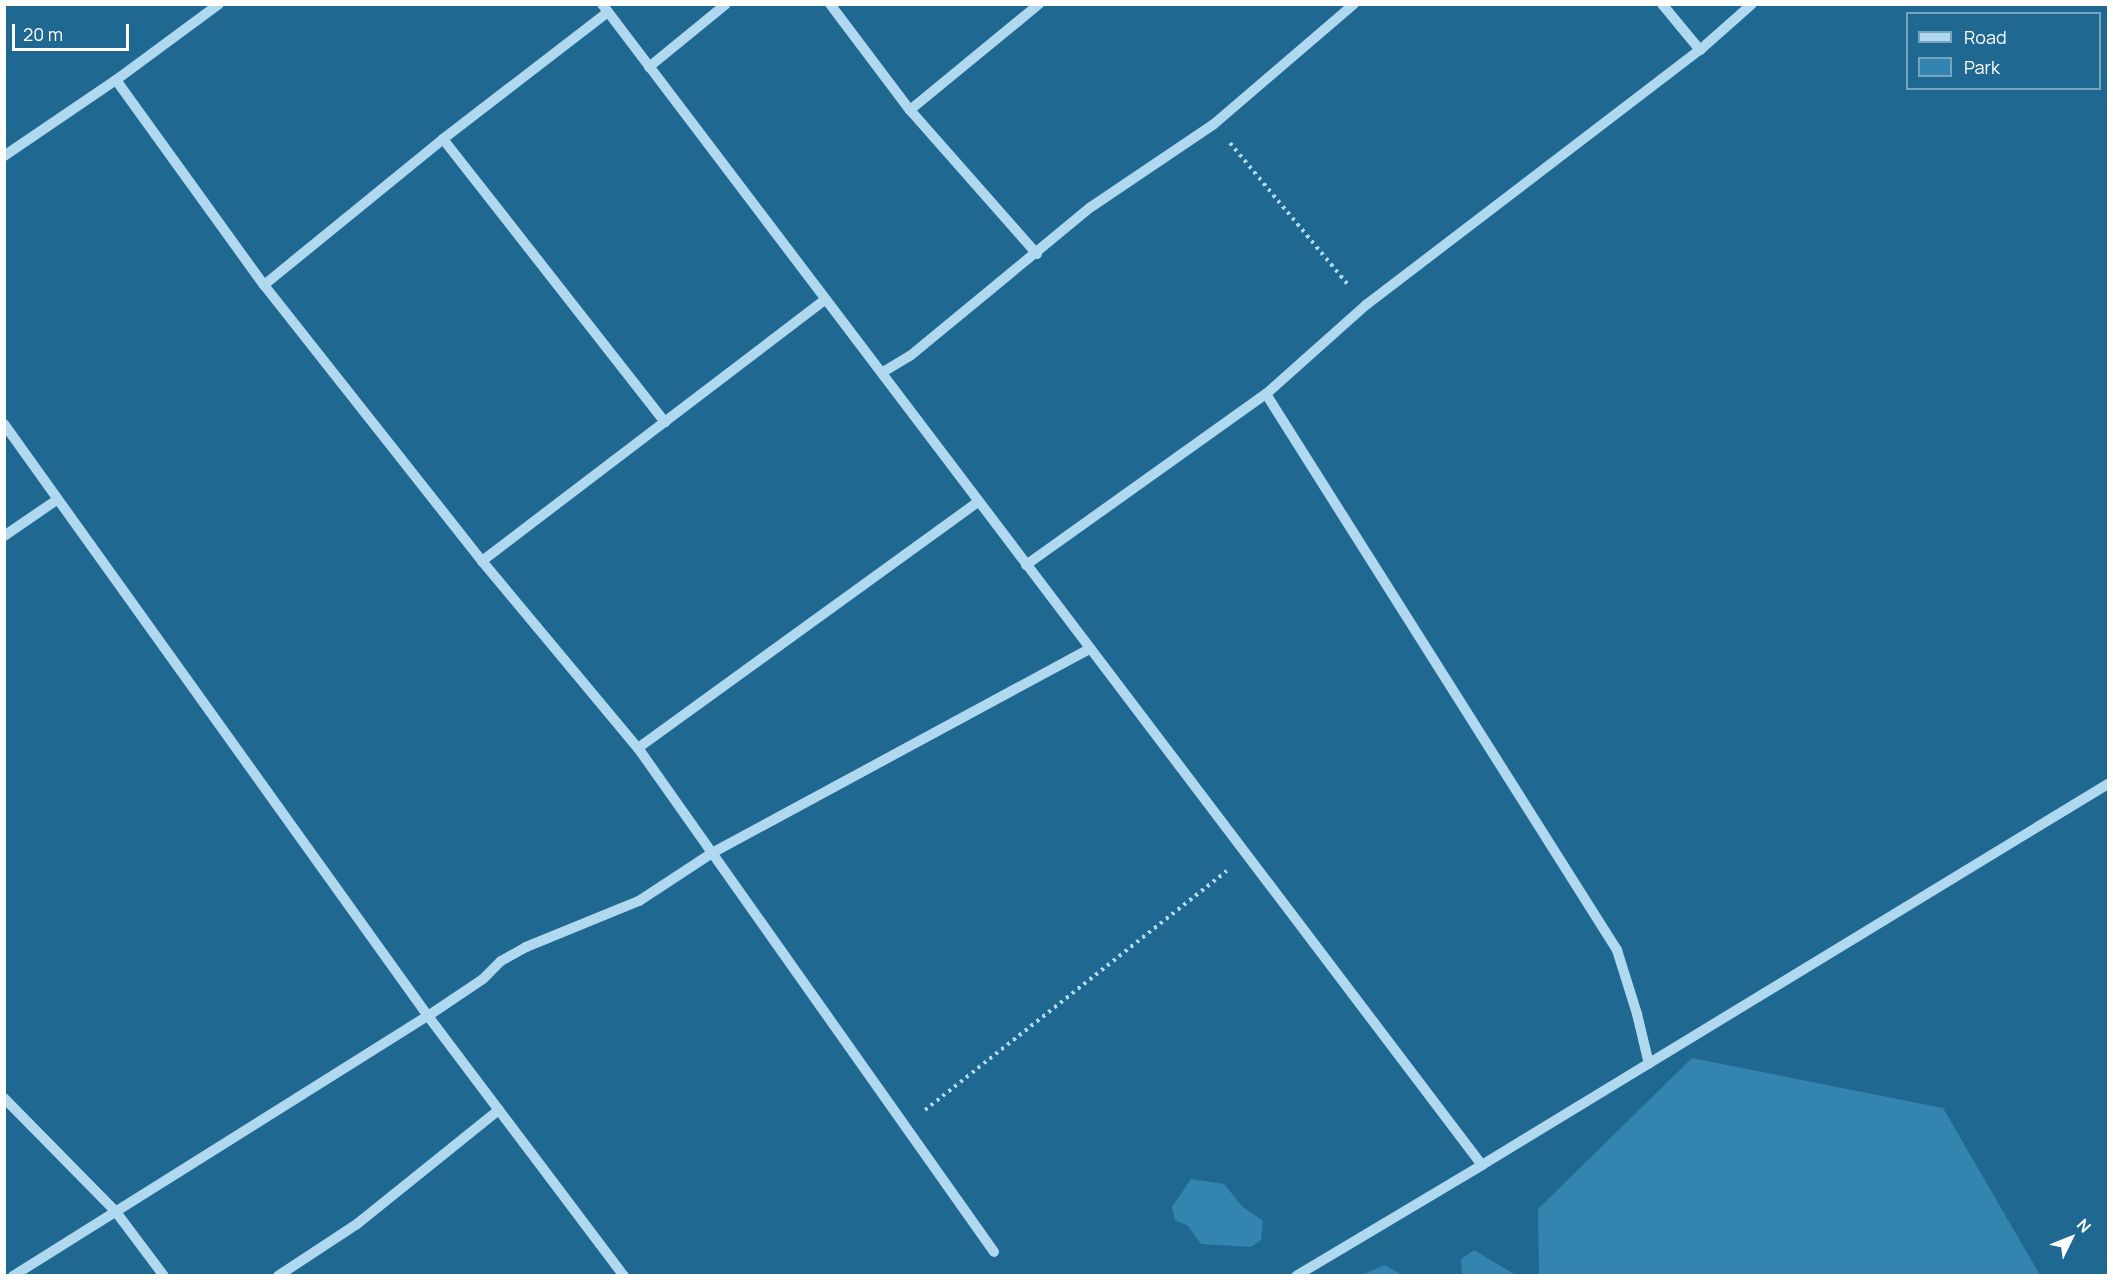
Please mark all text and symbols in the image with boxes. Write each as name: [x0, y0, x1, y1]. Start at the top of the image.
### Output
scale bar: [15, 12, 132, 50]
legend: [1906, 12, 2101, 90]
text: 20 m: [23, 22, 63, 46]
text: Road: [1964, 25, 2007, 49]
text: Park: [1964, 55, 2000, 79]
north arrow: [2041, 1208, 2101, 1268]
text: N: [2072, 1214, 2096, 1237]

